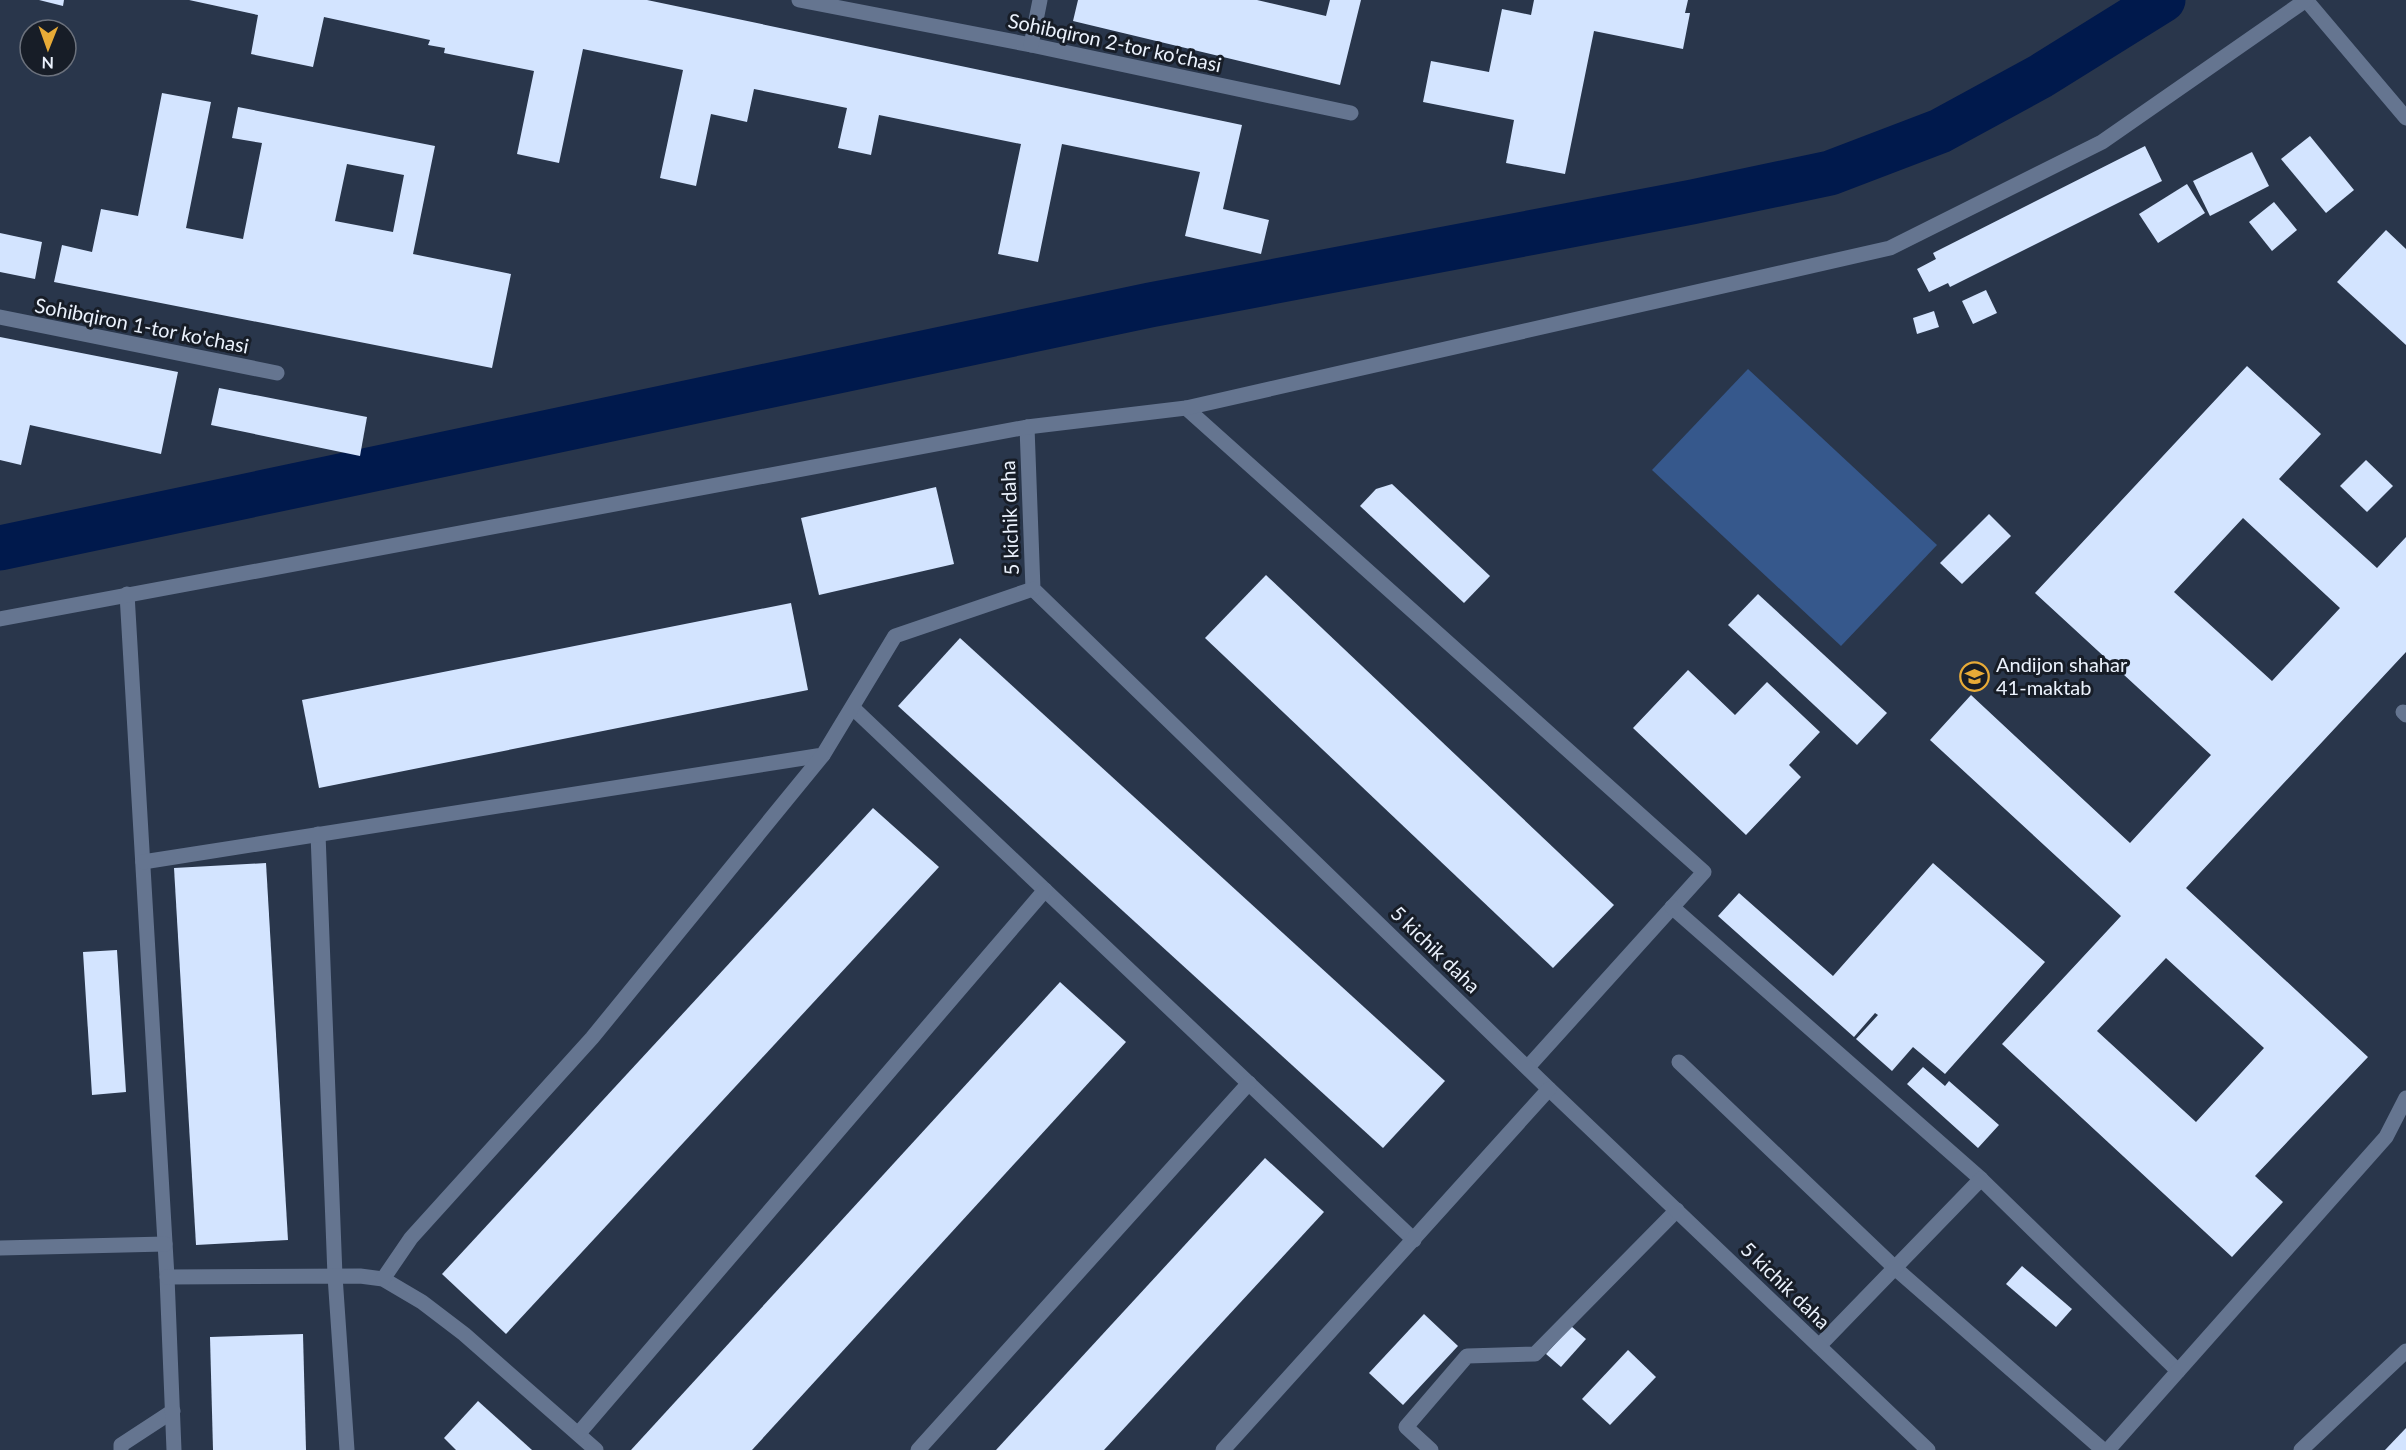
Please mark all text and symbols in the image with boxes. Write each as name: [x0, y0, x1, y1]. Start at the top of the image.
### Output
street label: Sohibqiron 2-tor ko'chasi: [1006, 8, 1224, 76]
north arrow: [18, 18, 78, 78]
text: N: [41, 54, 54, 73]
street label: Sohibqiron 1-tor ko'chasi: [33, 292, 251, 358]
street label: 5 kichik daha: [995, 460, 1023, 576]
place label: Andijon shahar 41-maktab: [1996, 652, 2128, 699]
school or university icon: Andijon shahar 41-maktab: [1959, 660, 1991, 692]
street label: 5 kichik daha: [1386, 901, 1486, 997]
street label: 5 kichik daha: [1736, 1237, 1836, 1333]

